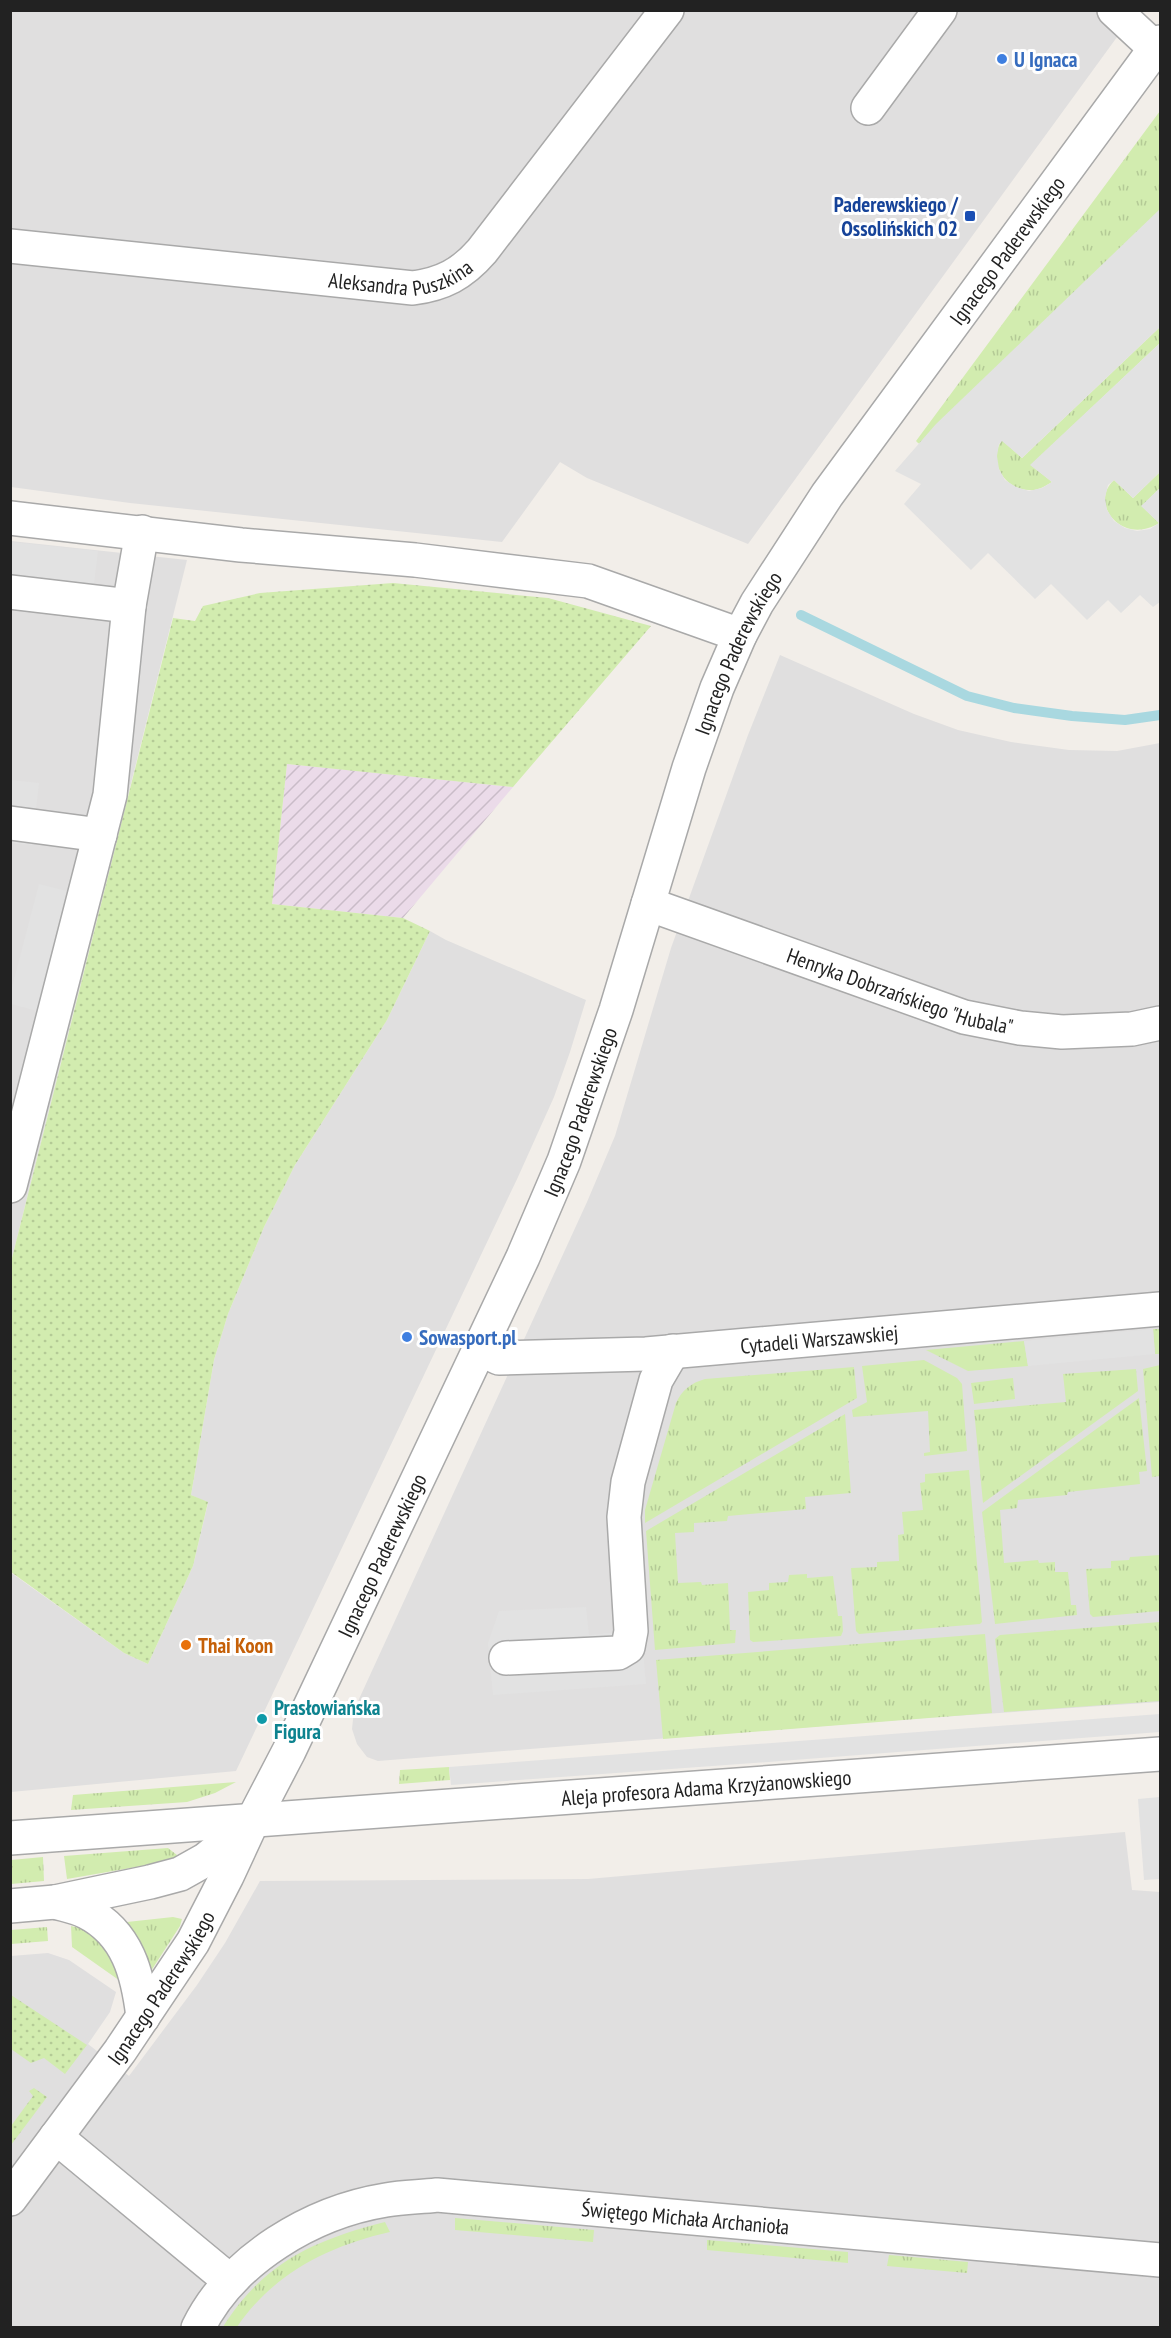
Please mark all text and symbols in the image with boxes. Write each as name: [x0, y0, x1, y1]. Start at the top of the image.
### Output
place label: U Ignaca: [1014, 46, 1078, 73]
marker: U Ignaca: [995, 52, 1009, 66]
street label: Ignacego Paderewskiego: [943, 171, 1070, 330]
place label: Paderewskiego / Ossolińskich 02: [834, 191, 959, 242]
marker: Paderewskiego / Ossolińskich 02: [963, 209, 977, 223]
street label: Aleksandra Puszkina: [327, 253, 478, 301]
street label: Ignacego Paderewskiego: [688, 566, 788, 738]
street label: Henryka Dobrzańskiego "Hubala": [783, 941, 1016, 1040]
street label: Ignacego Paderewskiego: [537, 1024, 623, 1201]
street label: Cytadeli Warszawskiej: [739, 1318, 899, 1359]
place label: Sowasport.pl: [419, 1324, 517, 1351]
marker: Sowasport.pl: [400, 1330, 414, 1344]
street label: Ignacego Paderewskiego: [331, 1469, 432, 1642]
place label: Thai Koon: [198, 1632, 273, 1659]
marker: Thai Koon: [179, 1638, 193, 1652]
place label: Prasłowiańska Figura: [274, 1694, 381, 1745]
marker: Prasłowiańska Figura: [255, 1712, 269, 1726]
street label: Aleja profesora Adama Krzyżanowskiego: [560, 1763, 852, 1811]
street label: Ignacego Paderewskiego: [101, 1906, 220, 2070]
street label: Świętego Michała Archanioła: [580, 2195, 790, 2240]

